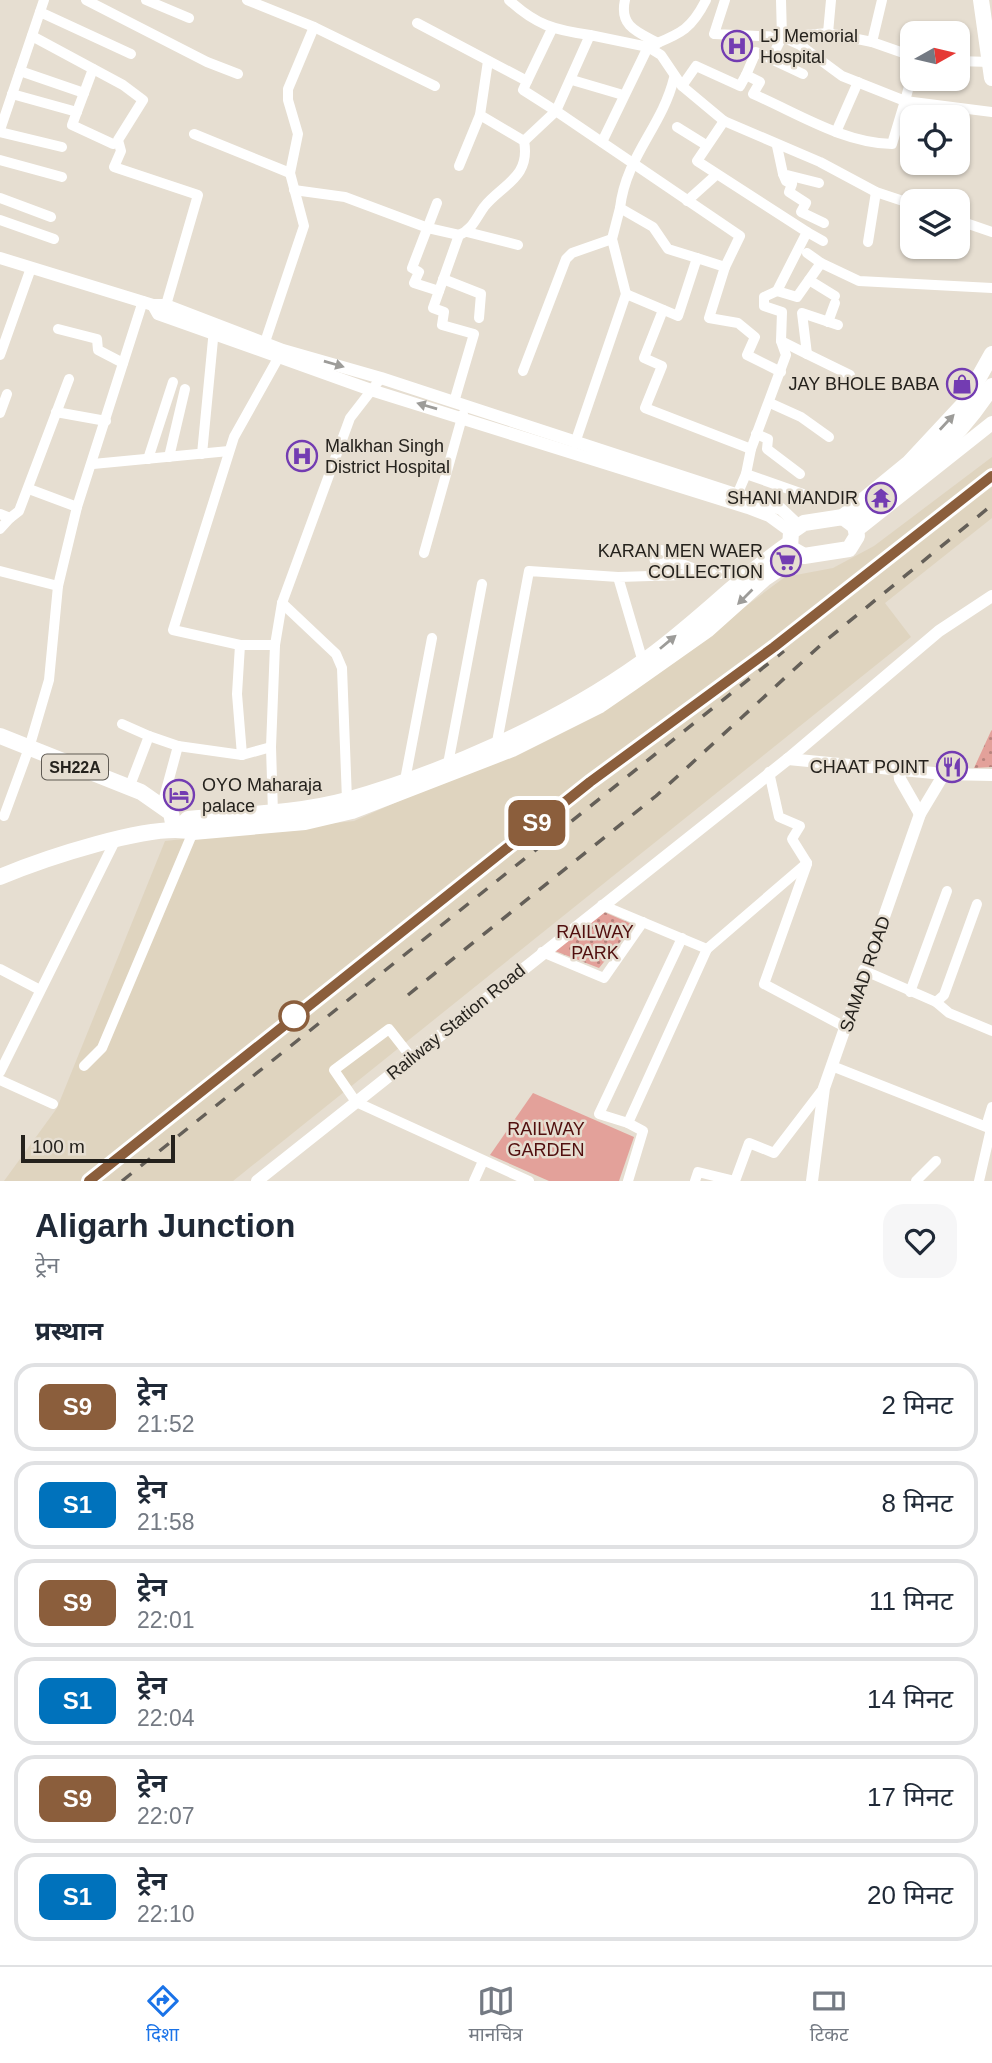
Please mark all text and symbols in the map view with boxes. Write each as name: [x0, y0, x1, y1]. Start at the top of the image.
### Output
north arrow: [900, 21, 970, 91]
map controls: [900, 21, 970, 259]
place label: LJ Memorial Hospital: [760, 26, 858, 67]
hospital icon: LJ Memorial Hospital: [720, 29, 754, 63]
button: locate: [900, 105, 970, 175]
button: layers: [900, 189, 970, 259]
one-way arrow: [324, 360, 345, 370]
shop icon: JAY BHOLE BABA: [945, 367, 979, 401]
place label: JAY BHOLE BABA: [789, 374, 939, 394]
one-way arrow: [416, 400, 437, 410]
one-way arrow: [939, 414, 955, 431]
place label: Malkhan Singh District Hospital: [325, 436, 450, 477]
hospital icon: Malkhan Singh District Hospital: [285, 439, 319, 473]
temple icon: SHANI MANDIR: [864, 481, 898, 515]
place label: SHANI MANDIR: [727, 488, 858, 508]
place label: KARAN MEN WAER COLLECTION: [598, 541, 763, 582]
supermarket icon: KARAN MEN WAER COLLECTION: [769, 544, 803, 578]
one-way arrow: [737, 588, 754, 605]
one-way arrow: [658, 634, 676, 649]
restaurant icon: CHAAT POINT: [935, 750, 969, 784]
road number: SH22A: [42, 754, 108, 780]
place label: CHAAT POINT: [810, 757, 929, 777]
place label: OYO Maharaja palace: [202, 775, 323, 816]
hotel icon: OYO Maharaja palace: [162, 778, 196, 812]
line badge: S9: [505, 800, 568, 846]
text: S9: [522, 809, 552, 836]
street label: SAMAD ROAD: [836, 914, 894, 1034]
park label: RAILWAY PARK: [556, 922, 634, 963]
street label: Railway Station Road: [383, 960, 529, 1084]
unlabelled marker: [279, 1001, 309, 1031]
park label: RAILWAY GARDEN: [507, 1119, 585, 1160]
scale bar: [21, 1132, 175, 1164]
text: 100 m: [32, 1136, 85, 1157]
button: heart: [883, 1204, 957, 1278]
text: Aligarh Junction: [35, 1207, 295, 1244]
text: ट्रेन: [35, 1252, 59, 1278]
text: प्रस्थान: [35, 1316, 103, 1346]
text: ट्रेन: [137, 1376, 167, 1406]
text: 2 मिनट: [882, 1390, 953, 1420]
text: S9: [63, 1393, 92, 1420]
text: 21:52: [137, 1411, 195, 1437]
text: ट्रेन: [137, 1474, 167, 1504]
text: 8 मिनट: [882, 1488, 953, 1518]
text: S1: [63, 1491, 92, 1518]
text: 21:58: [137, 1509, 195, 1535]
text: ट्रेन: [137, 1572, 167, 1602]
text: 11 मिनट: [869, 1586, 953, 1616]
text: S9: [63, 1589, 92, 1616]
text: 22:01: [137, 1607, 195, 1633]
text: ट्रेन: [137, 1670, 167, 1700]
text: 14 मिनट: [867, 1684, 953, 1714]
text: S1: [63, 1687, 92, 1714]
text: 22:04: [137, 1705, 195, 1731]
text: ट्रेन: [137, 1768, 167, 1798]
text: 17 मिनट: [867, 1782, 953, 1812]
text: S9: [63, 1785, 92, 1812]
text: 22:07: [137, 1803, 195, 1829]
text: ट्रेन: [137, 1866, 167, 1896]
text: 20 मिनट: [867, 1880, 953, 1910]
text: S1: [63, 1883, 92, 1910]
text: 22:10: [137, 1901, 195, 1927]
tab: दिशा: [144, 1982, 182, 2049]
tab: मानचित्र: [469, 1982, 523, 2049]
tab: टिकट: [810, 1982, 848, 2049]

